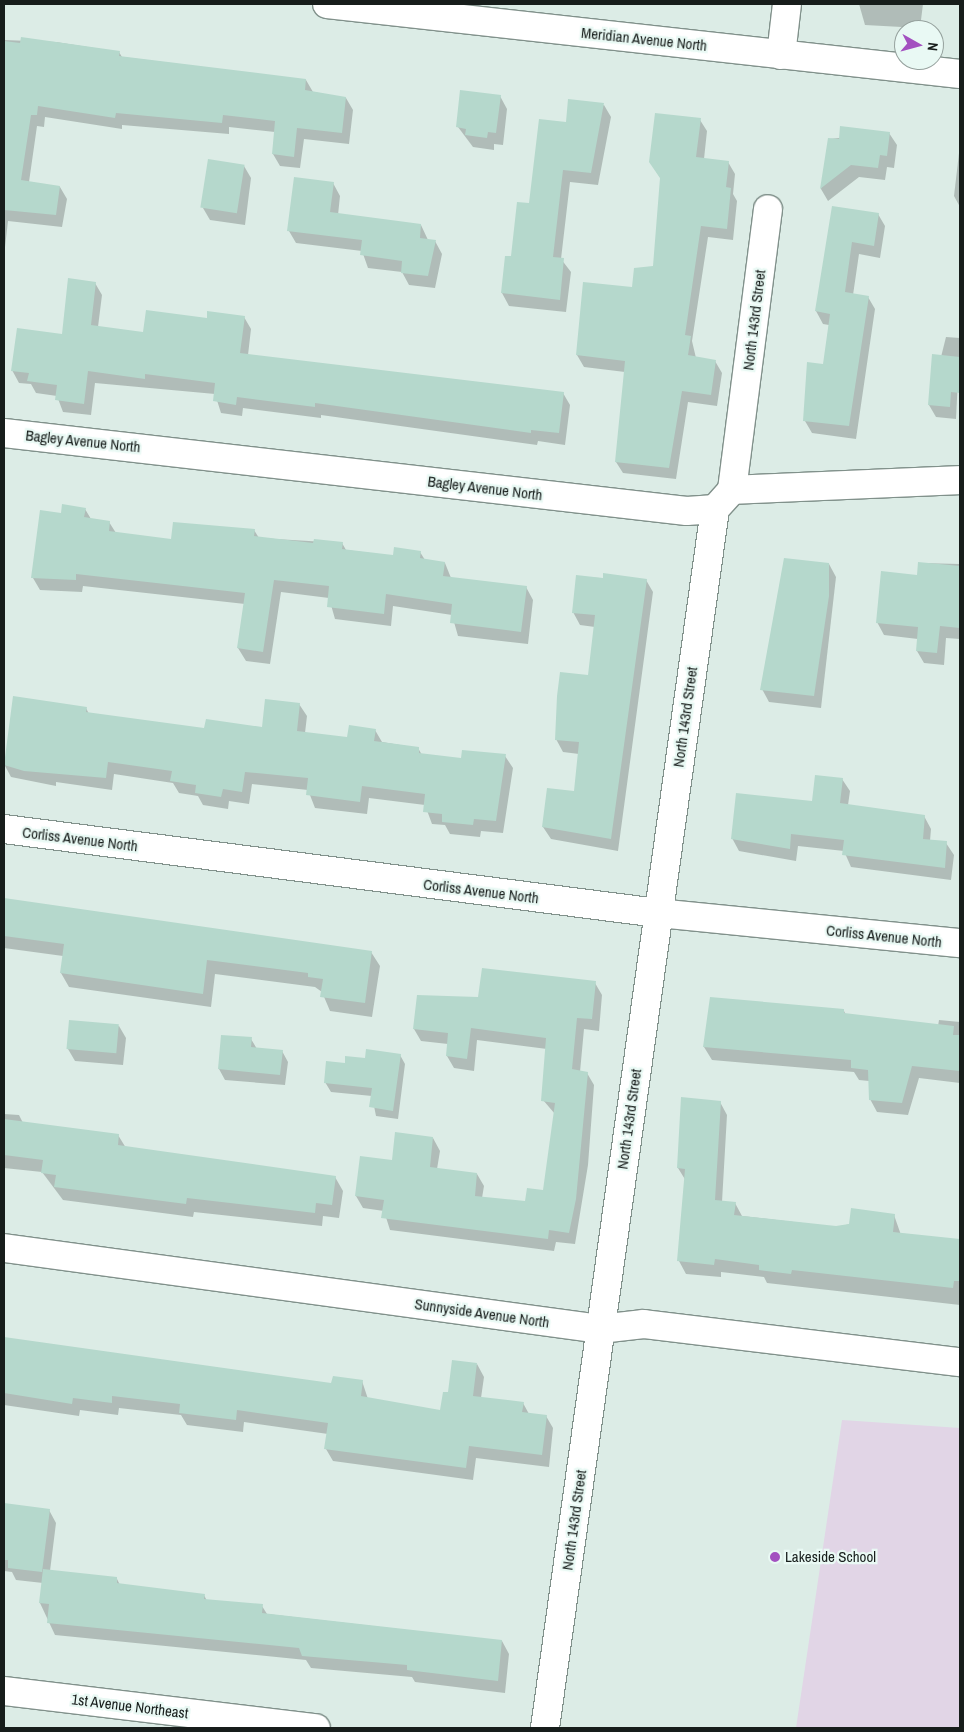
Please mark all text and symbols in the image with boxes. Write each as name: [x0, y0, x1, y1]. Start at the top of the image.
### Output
north arrow: [894, 20, 944, 70]
street label: Meridian Avenue North: [580, 23, 708, 55]
text: N: [923, 41, 942, 52]
street label: North 143rd Street: [739, 269, 769, 371]
street label: Bagley Avenue North: [24, 426, 142, 456]
street label: Bagley Avenue North: [426, 472, 544, 504]
street label: North 143rd Street: [669, 666, 701, 768]
street label: Corliss Avenue North: [21, 823, 139, 855]
street label: Corliss Avenue North: [422, 875, 540, 907]
street label: Corliss Avenue North: [825, 921, 943, 951]
street label: North 143rd Street: [613, 1068, 645, 1170]
street label: Sunnyside Avenue North: [413, 1295, 551, 1331]
street label: North 143rd Street: [558, 1469, 590, 1571]
place label: Lakeside School: [785, 1548, 876, 1566]
marker: Lakeside School: [769, 1551, 781, 1563]
street label: 1st Avenue Northeast: [70, 1690, 190, 1722]

